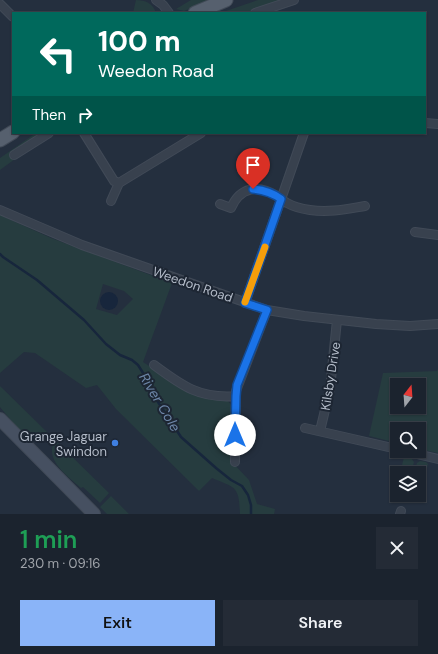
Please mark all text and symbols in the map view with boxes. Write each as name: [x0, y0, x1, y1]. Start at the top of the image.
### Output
text: 100 m: [98, 23, 181, 60]
icon: left: [32, 28, 84, 80]
text: Weedon Road: [98, 59, 214, 83]
icon: right: [74, 104, 96, 126]
text: Then: [32, 105, 66, 125]
pin: [236, 148, 270, 189]
icon: arrive: [242, 154, 264, 176]
street label: Weedon Road: [150, 263, 235, 306]
street label: Kilsby Drive: [317, 341, 344, 412]
water label: River Cole: [135, 369, 185, 435]
north arrow: [390, 378, 426, 414]
map controls: [390, 378, 426, 502]
position arrow: [214, 414, 256, 456]
button: search: [390, 422, 426, 458]
place label: Grange Jaguar Swindon: [20, 428, 107, 460]
marker: Grange Jaguar Swindon: [110, 438, 120, 448]
button: layers: [390, 466, 426, 502]
text: 1 min: [20, 524, 77, 555]
button: close: [376, 527, 418, 569]
text: 230 m · 09:16: [20, 555, 101, 572]
button: Exit: [20, 600, 215, 646]
button: Share: [223, 600, 418, 646]

